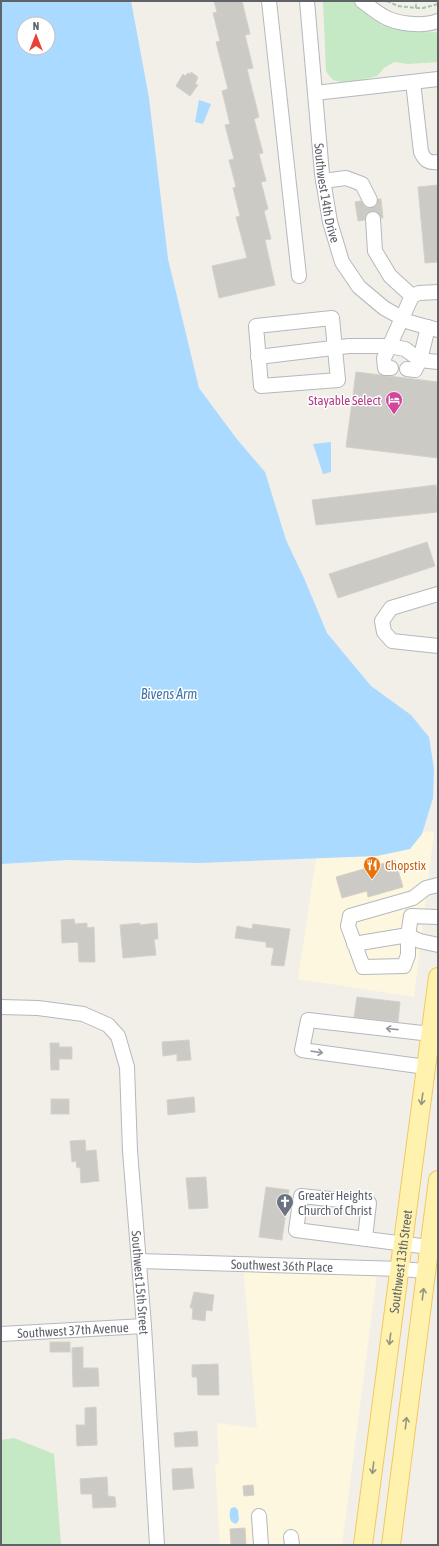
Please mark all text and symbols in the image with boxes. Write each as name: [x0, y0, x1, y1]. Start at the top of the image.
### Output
north arrow: [16, 16, 56, 56]
text: N: [33, 20, 39, 32]
street label: Southwest 14th Drive: [312, 142, 343, 245]
hotel icon: Stayable Select: [384, 390, 404, 415]
place label: Stayable Select: [308, 393, 381, 408]
water label: Bivens Arm: [141, 686, 197, 702]
restaurant icon: Chopstix: [362, 855, 382, 880]
place label: Chopstix: [385, 858, 427, 873]
one-way arrow: [386, 1026, 399, 1033]
one-way arrow: [310, 1048, 323, 1056]
one-way arrow: [418, 1092, 426, 1105]
place label: Greater Heights Church of Christ: [298, 1188, 373, 1218]
church icon: Greater Heights Church of Christ: [275, 1192, 295, 1217]
street label: Southwest 13th Street: [386, 1209, 415, 1314]
street label: Southwest 15th Street: [129, 1230, 152, 1335]
street label: Southwest 36th Place: [231, 1256, 333, 1274]
one-way arrow: [419, 1288, 427, 1301]
street label: Southwest 37th Avenue: [17, 1319, 129, 1341]
one-way arrow: [387, 1332, 394, 1345]
one-way arrow: [402, 1417, 410, 1430]
one-way arrow: [370, 1461, 377, 1474]

